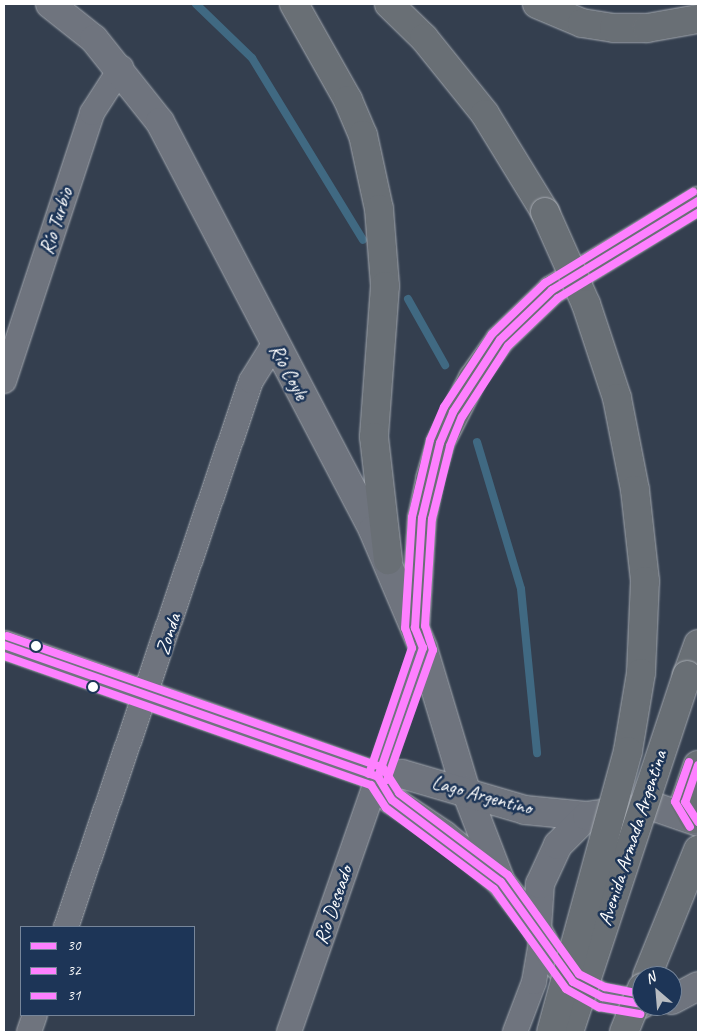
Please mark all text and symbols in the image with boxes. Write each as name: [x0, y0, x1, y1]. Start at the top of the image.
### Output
street label: Río Turbio: [34, 185, 78, 257]
street label: Río Coyle: [264, 340, 314, 404]
street label: Zonda: [150, 610, 186, 658]
unlabelled marker: [31, 641, 41, 651]
unlabelled marker: [88, 682, 98, 692]
street label: Avenida Armada Argentina: [592, 747, 672, 929]
street label: Lago Argentino: [429, 770, 535, 820]
street label: Río Deseado: [308, 863, 358, 947]
legend: [20, 926, 195, 1016]
text: 30: [67, 936, 81, 955]
text: 32: [67, 961, 81, 980]
north arrow: [632, 966, 682, 1016]
text: N: [643, 969, 658, 988]
text: 31: [67, 986, 81, 1005]

